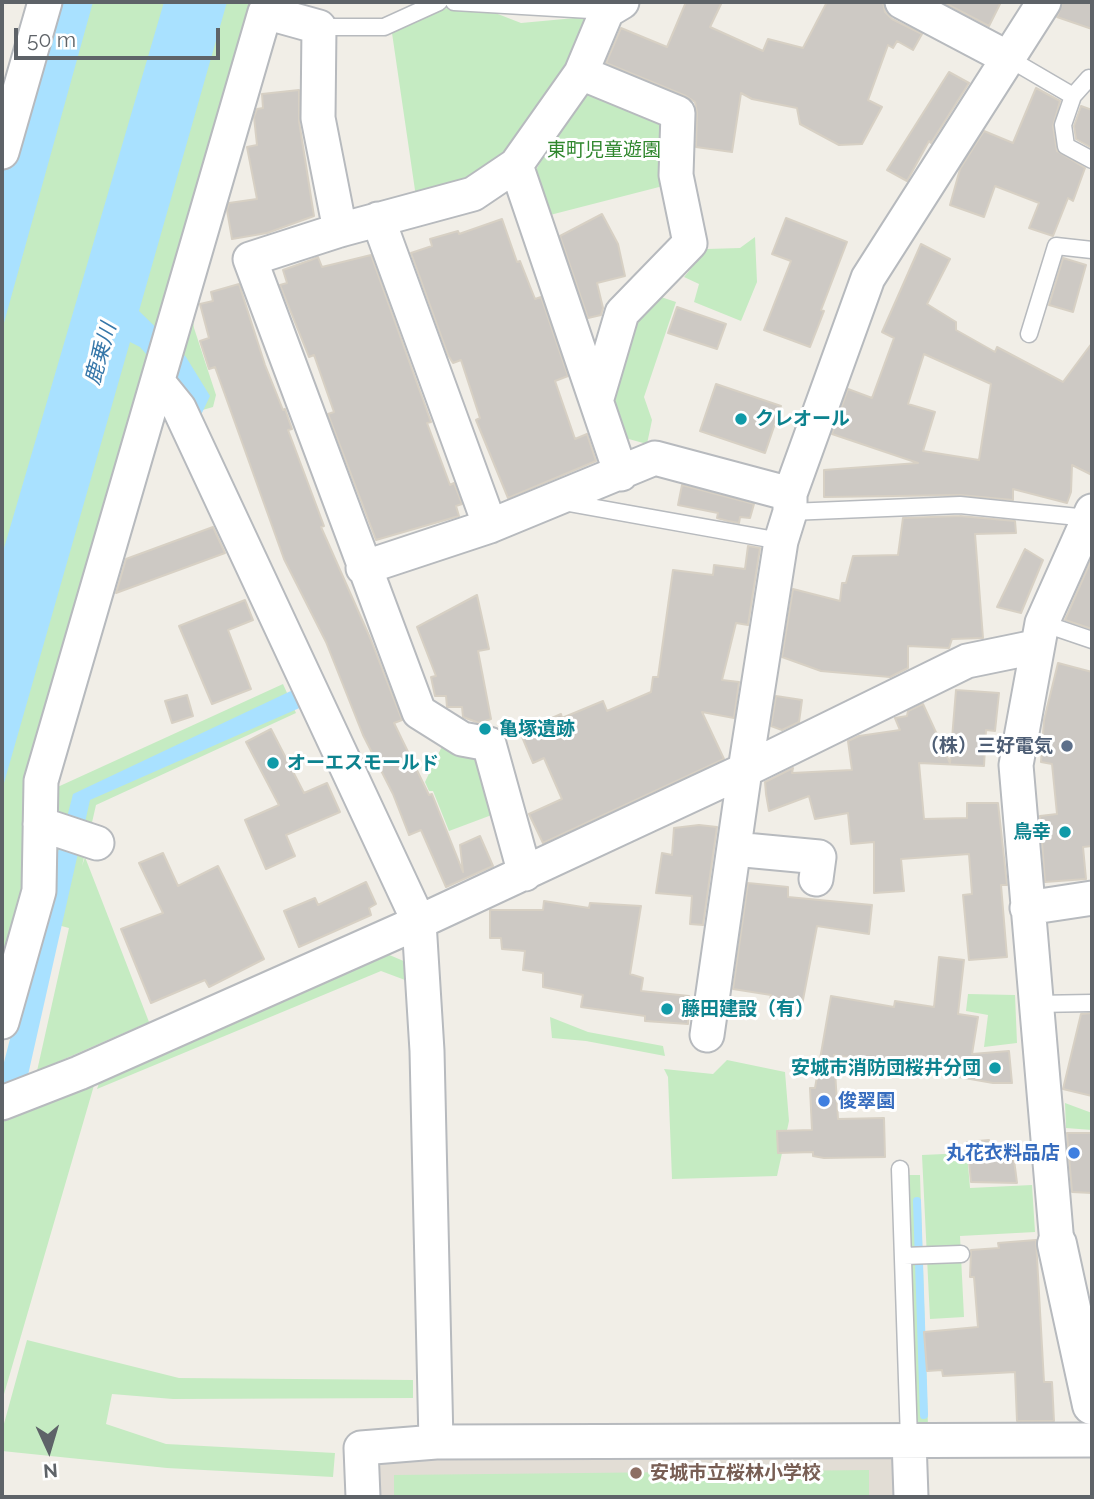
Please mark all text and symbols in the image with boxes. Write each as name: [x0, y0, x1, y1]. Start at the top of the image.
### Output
scale bar: [18, 14, 224, 58]
text: 50 m: [27, 27, 76, 52]
park label: 東町児童遊園: [547, 139, 661, 161]
water label: 鹿乗川: [80, 320, 122, 388]
place label: クレオール: [755, 408, 850, 430]
marker: クレオール: [733, 411, 749, 427]
place label: 亀塚遺跡: [499, 718, 575, 740]
marker: 亀塚遺跡: [477, 721, 493, 737]
place label: （株）三好電気: [920, 735, 1053, 757]
marker: （株）三好電気: [1059, 738, 1075, 754]
place label: オーエスモールド: [287, 752, 439, 774]
marker: オーエスモールド: [265, 755, 281, 771]
place label: 鳥幸: [1013, 821, 1051, 843]
marker: 鳥幸: [1057, 824, 1073, 840]
place label: 藤田建設（有）: [681, 998, 814, 1020]
marker: 藤田建設（有）: [659, 1001, 675, 1017]
place label: 安城市消防団桜井分団: [791, 1057, 981, 1079]
marker: 安城市消防団桜井分団: [987, 1060, 1003, 1076]
place label: 俊翠園: [838, 1090, 895, 1112]
marker: 俊翠園: [816, 1093, 832, 1109]
place label: 丸花衣料品店: [946, 1142, 1060, 1164]
marker: 丸花衣料品店: [1066, 1145, 1082, 1161]
north arrow: [14, 1415, 84, 1485]
text: N: [42, 1459, 58, 1482]
place label: 安城市立桜林小学校: [650, 1462, 821, 1484]
marker: 安城市立桜林小学校: [628, 1465, 644, 1481]

